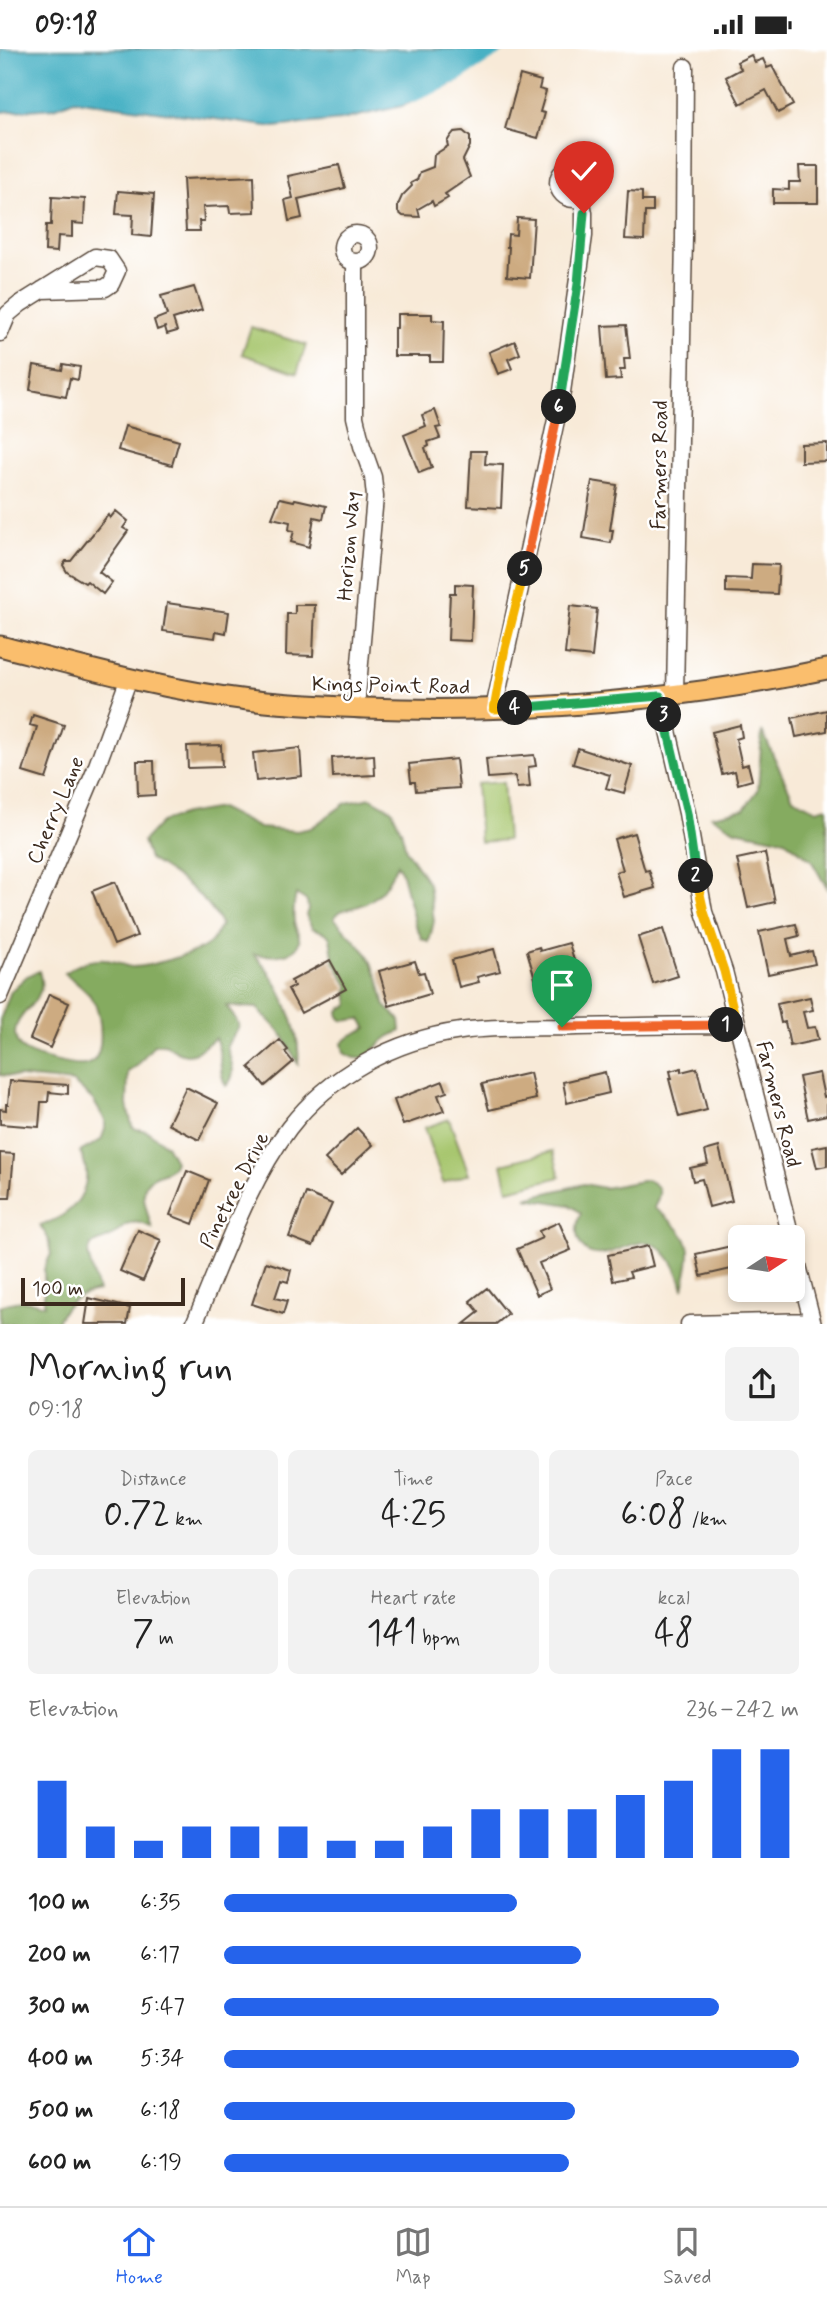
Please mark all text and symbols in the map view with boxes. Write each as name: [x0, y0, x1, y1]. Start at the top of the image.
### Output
text: 09:18: [35, 8, 98, 42]
pin: [554, 141, 614, 213]
icon: check: [565, 152, 603, 190]
pin: 6: [542, 389, 576, 425]
text: 6: [554, 394, 563, 419]
street label: Farmers Road: [645, 400, 675, 530]
street label: Horizon Way: [331, 490, 367, 602]
pin: 5: [508, 552, 542, 587]
text: 5: [519, 556, 530, 581]
street label: Kings Point Road: [312, 671, 470, 702]
pin: 4: [498, 691, 532, 725]
text: 4: [509, 695, 520, 720]
pin: 3: [646, 697, 682, 733]
text: 3: [659, 702, 668, 727]
street label: Cherry Lane: [21, 752, 91, 869]
pin: 2: [678, 859, 714, 893]
text: 2: [691, 863, 700, 888]
pin: [532, 955, 592, 1027]
icon: arrive: [543, 966, 581, 1004]
pin: 1: [708, 1007, 744, 1042]
text: 1: [721, 1012, 730, 1037]
street label: Farmers Road: [749, 1038, 807, 1170]
street label: Pinetree Drive: [193, 1127, 276, 1254]
north arrow: [728, 1225, 805, 1302]
map controls: [728, 1225, 805, 1302]
scale bar: [21, 1275, 186, 1307]
text: 100 m: [32, 1277, 83, 1302]
text: Morning run: [28, 1344, 233, 1393]
button: share: [725, 1347, 799, 1421]
text: 09:18: [28, 1395, 84, 1425]
text: Distance: [120, 1467, 187, 1492]
text: Time: [394, 1467, 433, 1492]
text: Pace: [655, 1467, 693, 1492]
text: 0.72: [103, 1492, 170, 1538]
text: 4:25: [381, 1492, 446, 1538]
text: 6:08: [620, 1492, 686, 1538]
text: km: [170, 1507, 203, 1532]
text: /km: [686, 1507, 727, 1532]
text: Elevation: [116, 1586, 191, 1611]
text: Heart rate: [371, 1586, 456, 1611]
text: kcal: [658, 1586, 690, 1611]
text: 7: [132, 1611, 154, 1657]
text: 141: [367, 1611, 417, 1657]
text: 48: [654, 1611, 694, 1657]
text: m: [154, 1626, 174, 1651]
text: bpm: [417, 1626, 460, 1651]
text: Elevation: [28, 1695, 119, 1725]
text: 236–242 m: [686, 1695, 799, 1725]
text: 100 m: [28, 1888, 90, 1918]
text: 6:35: [140, 1888, 181, 1918]
text: 200 m: [28, 1940, 91, 1970]
text: 6:17: [140, 1940, 180, 1970]
text: 300 m: [28, 1992, 90, 2022]
text: 5:47: [140, 1992, 185, 2022]
text: 400 m: [28, 2044, 93, 2074]
text: 5:34: [140, 2044, 184, 2074]
text: 500 m: [28, 2096, 93, 2126]
text: 6:18: [140, 2096, 181, 2126]
text: 600 m: [28, 2148, 91, 2178]
text: 6:19: [140, 2148, 182, 2178]
tab: Home: [116, 2223, 163, 2290]
tab: Map: [394, 2223, 432, 2290]
tab: Saved: [663, 2223, 711, 2290]

